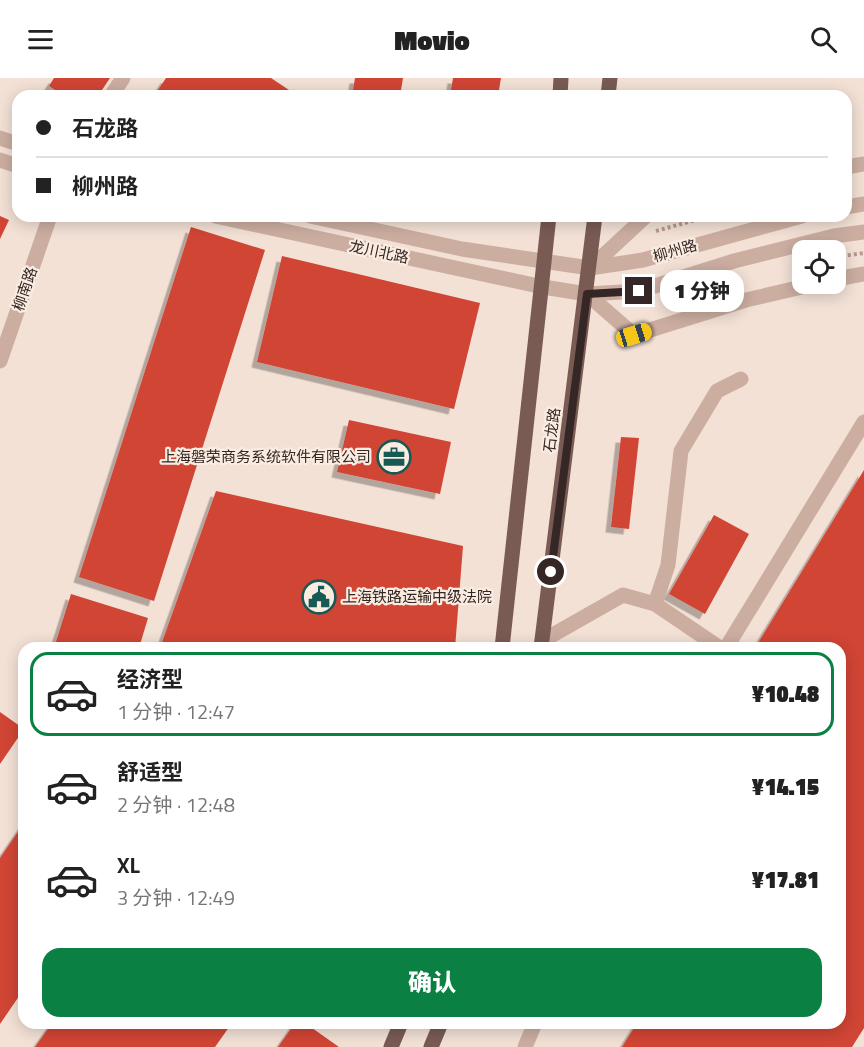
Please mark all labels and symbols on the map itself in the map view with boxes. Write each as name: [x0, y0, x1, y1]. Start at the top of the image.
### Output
street label: 柳州路: [650, 233, 700, 268]
street label: 龙川北路: [347, 234, 411, 269]
street label: 柳南路: [6, 264, 43, 314]
callout: 1 分钟: [660, 270, 744, 312]
route end: [625, 277, 652, 304]
car: [614, 321, 654, 349]
street label: 石龙路: [537, 406, 566, 454]
office icon: 上海磐荣商务系统软件有限公司: [376, 439, 412, 475]
place label: 上海磐荣商务系统软件有限公司: [161, 445, 371, 468]
route start: [537, 558, 564, 585]
public building icon: 上海铁路运输中级法院: [301, 579, 337, 615]
place label: 上海铁路运输中级法院: [342, 585, 492, 608]

